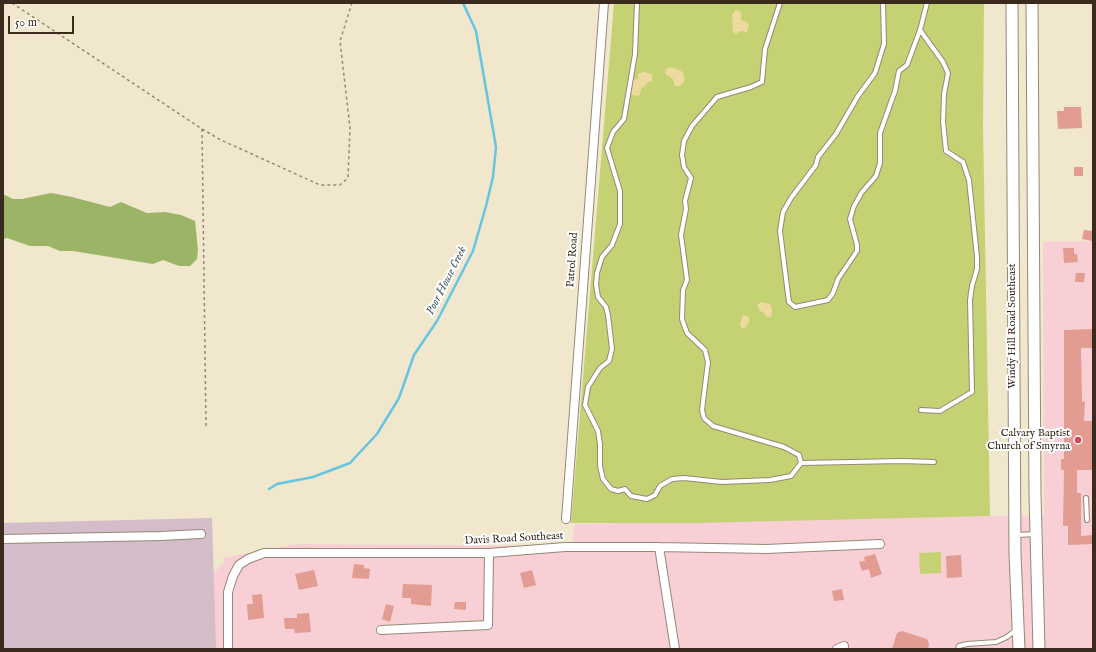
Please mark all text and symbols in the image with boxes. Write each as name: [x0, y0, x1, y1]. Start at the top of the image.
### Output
scale bar: [10, 8, 76, 34]
text: 50 m: [15, 15, 37, 30]
street label: Patrol Road: [564, 232, 582, 288]
water label: Poor House Creek: [424, 244, 470, 318]
street label: Windy Hill Road Southeast: [1006, 263, 1020, 389]
place label: Calvary Baptist Church of Smyrna: [987, 427, 1070, 453]
marker: Calvary Baptist Church of Smyrna: [1073, 435, 1083, 445]
street label: Davis Road Southeast: [464, 530, 564, 548]

